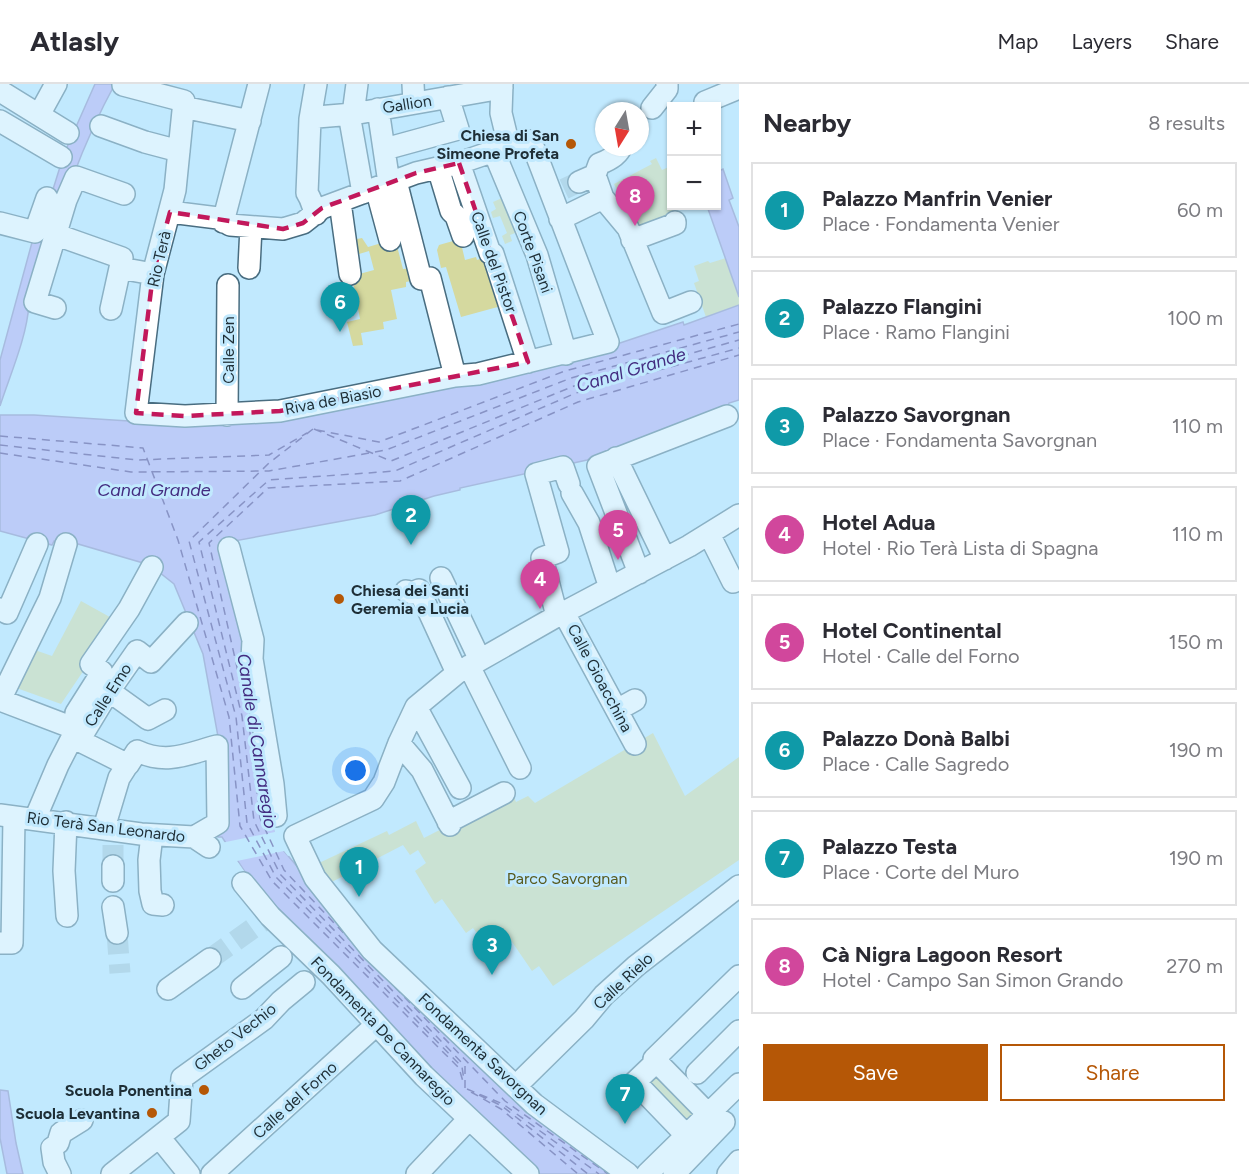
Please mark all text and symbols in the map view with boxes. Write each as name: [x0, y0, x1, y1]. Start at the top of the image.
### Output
text: Atlasly: [30, 24, 119, 58]
text: Map: [998, 29, 1038, 54]
text: Layers: [1071, 29, 1132, 54]
text: Share: [1165, 29, 1219, 54]
street label: Gallion: [381, 91, 433, 117]
north arrow: [595, 102, 649, 156]
map controls: [667, 102, 721, 210]
button: +: [667, 102, 721, 156]
text: Nearby: [763, 107, 851, 139]
text: 8 results: [1148, 111, 1225, 135]
place label: Chiesa di San Simeone Profeta: [436, 126, 559, 163]
marker: Chiesa di San Simeone Profeta: [564, 137, 578, 151]
button: −: [667, 156, 721, 210]
pin: 8: [616, 176, 654, 226]
text: Palazzo Manfrin Venier: [822, 185, 1052, 212]
text: 1: [780, 198, 789, 222]
text: 60 m: [1177, 198, 1223, 222]
street label: Corte Pisani: [509, 208, 557, 296]
street label: Calle del Pistor: [467, 209, 521, 316]
text: Place · Fondamenta Venier: [822, 212, 1060, 236]
street label: Rio Terà: [143, 229, 175, 289]
pin: 6: [320, 282, 360, 332]
text: Palazzo Flangini: [822, 293, 982, 320]
text: 2: [779, 306, 790, 330]
text: 100 m: [1167, 306, 1223, 330]
street label: Calle Zen: [219, 316, 238, 384]
text: Place · Ramo Flangini: [822, 320, 1010, 344]
water label: Canal Grande: [574, 343, 689, 397]
street label: Riva de Biasio: [283, 381, 383, 419]
text: Palazzo Savorgnan: [822, 401, 1011, 428]
text: 3: [779, 414, 790, 438]
text: 110 m: [1172, 414, 1223, 438]
text: Place · Fondamenta Savorgnan: [822, 428, 1097, 452]
water label: Canal Grande: [97, 479, 211, 501]
pin: 2: [392, 496, 430, 545]
text: Hotel Adua: [822, 509, 936, 536]
pin: 5: [598, 510, 638, 560]
text: 4: [778, 522, 791, 546]
text: 110 m: [1172, 522, 1223, 546]
text: Hotel · Rio Terà Lista di Spagna: [822, 536, 1098, 560]
pin: 4: [520, 560, 560, 609]
place label: Chiesa dei Santi Geremia e Lucia: [351, 581, 469, 618]
marker: Chiesa dei Santi Geremia e Lucia: [332, 592, 346, 606]
text: Hotel Continental: [822, 617, 1002, 644]
street label: Calle Gioacchina: [563, 621, 637, 735]
text: 5: [779, 630, 790, 654]
text: 150 m: [1168, 630, 1223, 654]
text: Hotel · Calle del Forno: [822, 644, 1020, 668]
water label: Canale di Cannaregio: [232, 652, 282, 830]
street label: Calle Emo: [80, 660, 136, 730]
text: Palazzo Donà Balbi: [822, 725, 1010, 752]
text: 6: [779, 738, 790, 762]
text: 190 m: [1169, 738, 1223, 762]
text: Place · Calle Sagredo: [822, 752, 1009, 776]
your location: [341, 756, 370, 785]
street label: Rio Terà San Leonardo: [26, 808, 186, 846]
text: Palazzo Testa: [822, 833, 957, 860]
text: 7: [779, 846, 790, 870]
text: 190 m: [1169, 846, 1223, 870]
pin: 1: [340, 848, 378, 897]
text: Place · Corte del Muro: [822, 860, 1019, 884]
park label: Parco Savorgnan: [507, 869, 627, 888]
pin: 3: [472, 926, 512, 975]
text: Cà Nigra Lagoon Resort: [822, 941, 1063, 968]
street label: Calle Rielo: [589, 949, 657, 1013]
street label: Fondamenta De Cannaregio: [307, 953, 459, 1109]
text: 8: [778, 954, 791, 978]
text: 270 m: [1166, 954, 1223, 978]
text: Hotel · Campo San Simon Grando: [822, 968, 1123, 992]
street label: Fondamenta Savorgnan: [414, 989, 552, 1119]
street label: Gheto Vechio: [190, 999, 280, 1075]
button: Save: [763, 1044, 988, 1101]
button: Share: [1000, 1044, 1225, 1101]
street label: Calle del Forno: [249, 1057, 341, 1143]
pin: 7: [606, 1074, 644, 1124]
place label: Scuola Ponentina: [65, 1081, 192, 1100]
marker: Scuola Ponentina: [197, 1083, 211, 1097]
place label: Scuola Levantina: [15, 1104, 140, 1123]
marker: Scuola Levantina: [145, 1106, 159, 1120]

